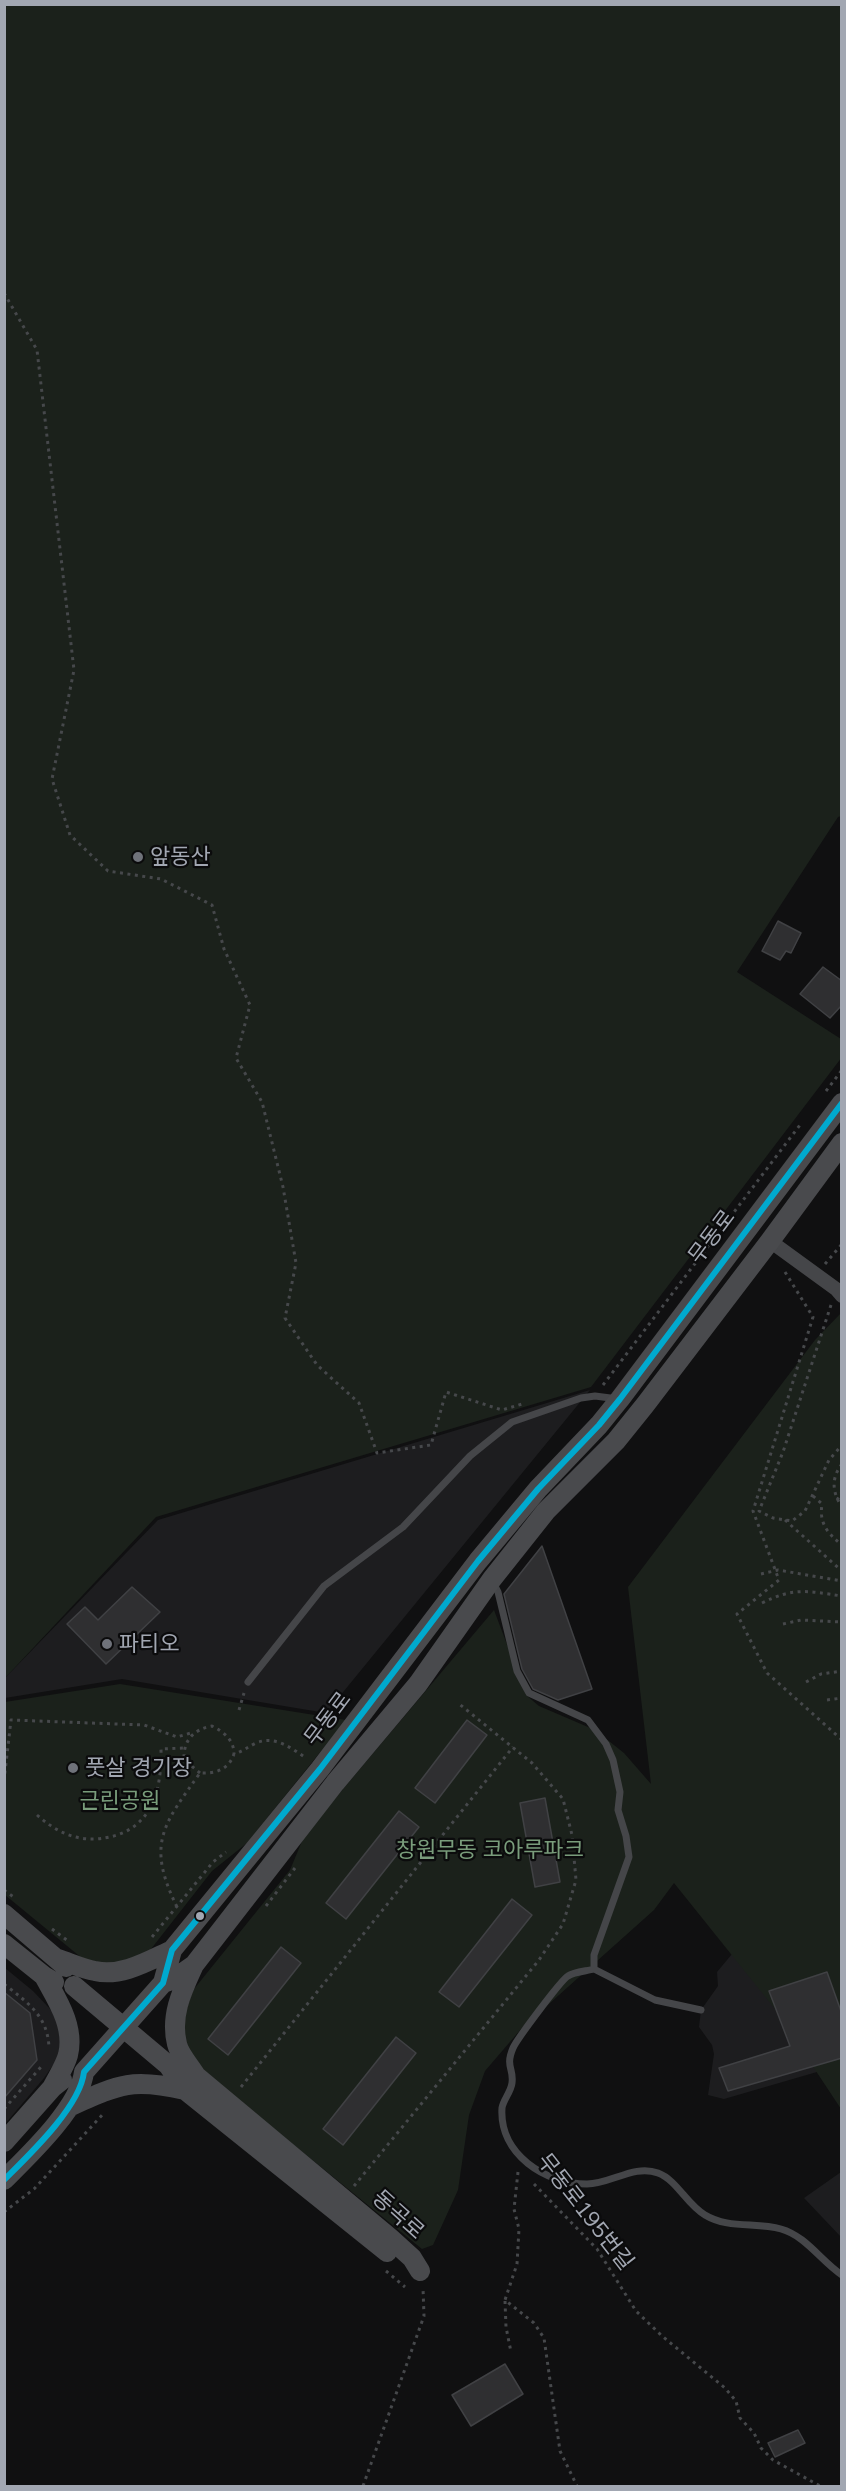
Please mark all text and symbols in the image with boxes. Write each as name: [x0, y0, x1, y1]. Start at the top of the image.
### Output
place label: 앞동산: [150, 844, 211, 870]
marker: 앞동산: [131, 850, 145, 864]
street label: 무동로: [683, 1205, 741, 1269]
place label: 파티오: [119, 1631, 180, 1657]
marker: 파티오: [100, 1637, 114, 1651]
street label: 무동로: [299, 1687, 357, 1751]
place label: 풋살 경기장: [85, 1755, 192, 1781]
marker: 풋살 경기장: [66, 1761, 80, 1775]
park label: 근린공원: [80, 1788, 160, 1814]
park label: 창원무동 코아루파크: [396, 1837, 584, 1863]
unlabelled marker: [194, 1910, 206, 1922]
street label: 무동로195번길: [531, 2148, 639, 2276]
street label: 동곡로: [367, 2185, 429, 2245]

